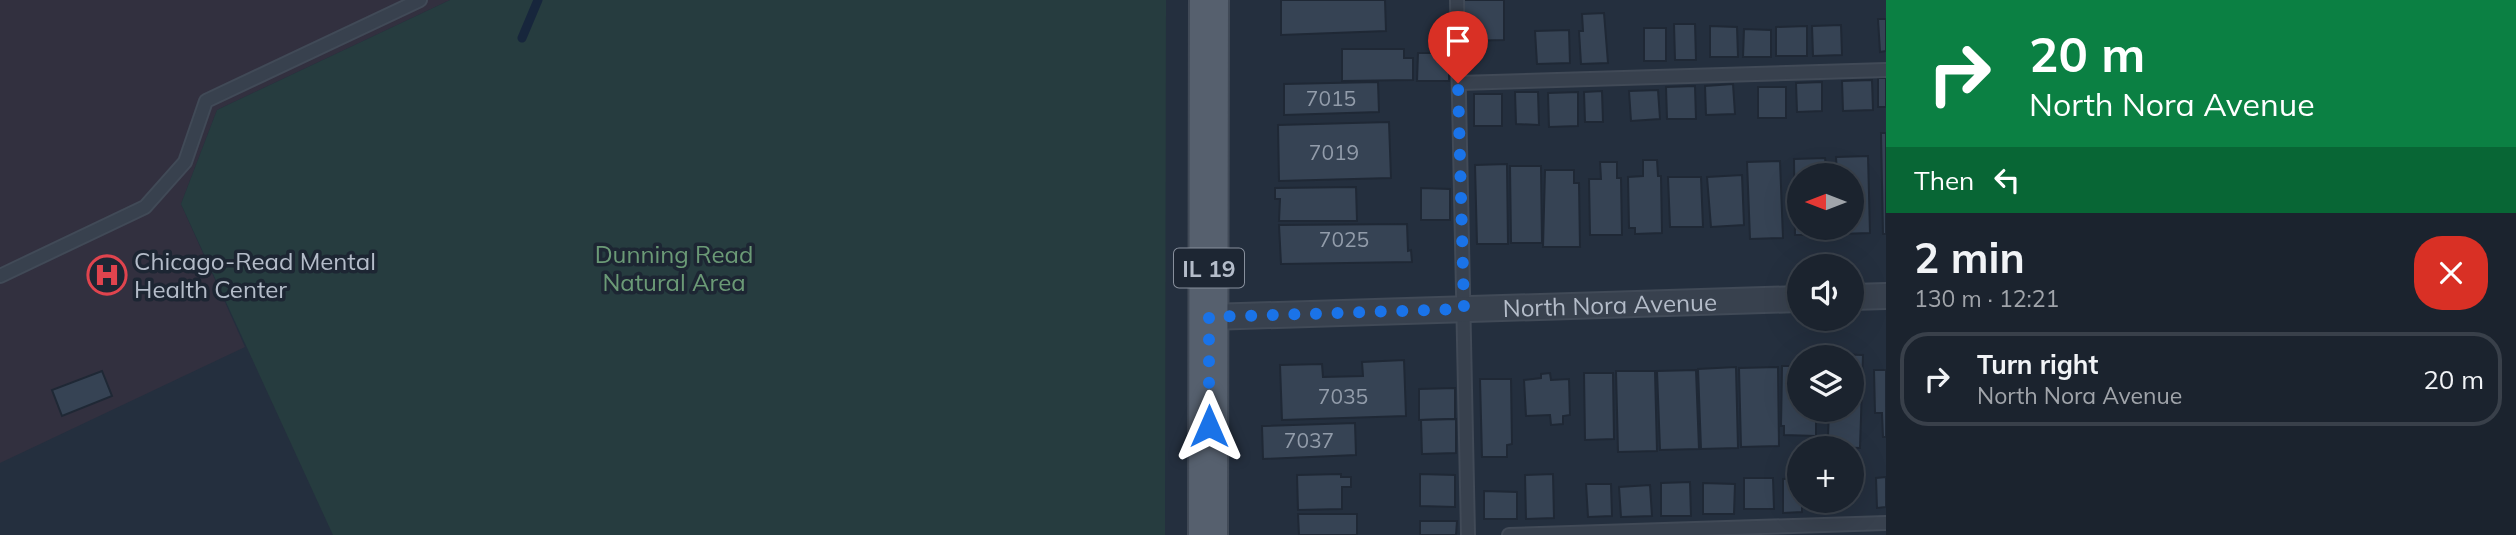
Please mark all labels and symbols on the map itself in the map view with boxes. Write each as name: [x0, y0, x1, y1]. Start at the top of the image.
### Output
pin: [1428, 11, 1488, 83]
house number: 7015: [1306, 85, 1356, 111]
house number: 7019: [1309, 139, 1359, 165]
north arrow: [1787, 163, 1864, 240]
house number: 7025: [1319, 226, 1369, 252]
park label: Dunning Read Natural Area: [595, 239, 753, 297]
place label: Chicago-Read Mental Health Center: [134, 246, 376, 304]
road number: IL 19: [1174, 248, 1244, 288]
hospital icon: Chicago-Read Mental Health Center: [86, 254, 128, 296]
street label: North Nora Avenue: [1502, 287, 1717, 323]
house number: 7035: [1318, 383, 1368, 409]
position arrow: [1172, 389, 1246, 463]
house number: 7037: [1284, 427, 1334, 453]

